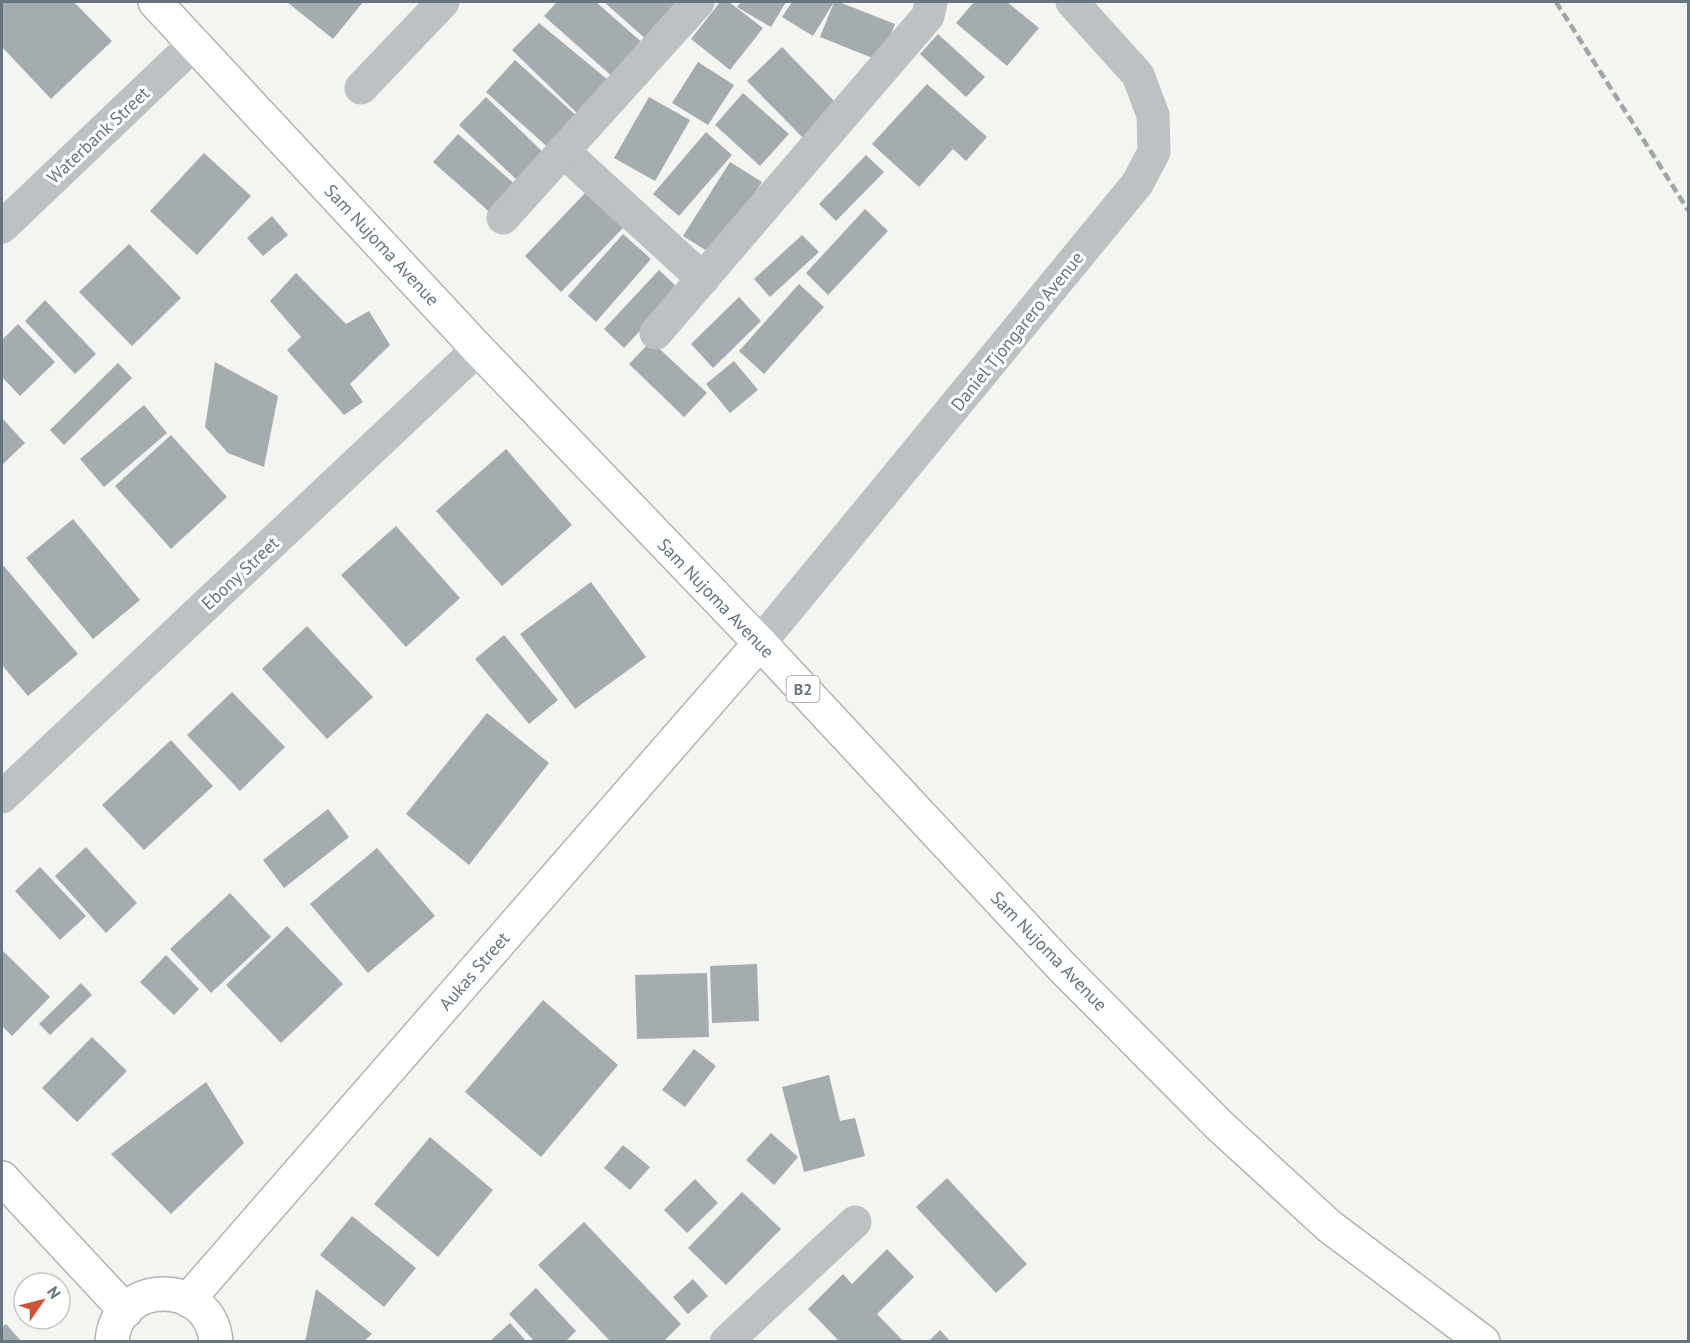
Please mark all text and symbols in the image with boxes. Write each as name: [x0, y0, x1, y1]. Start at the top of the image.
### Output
street label: Waterbank Street: [42, 82, 154, 188]
street label: Sam Nujoma Avenue: [320, 179, 444, 311]
street label: Daniel Tjongarero Avenue: [946, 247, 1088, 415]
street label: Ebony Street: [197, 531, 283, 615]
street label: Sam Nujoma Avenue: [653, 533, 779, 663]
road number: B2: [786, 676, 820, 702]
street label: Sam Nujoma Avenue: [986, 886, 1112, 1016]
street label: Aukas Street: [434, 927, 514, 1015]
north arrow: [12, 1271, 72, 1331]
text: N: [43, 1282, 65, 1302]

